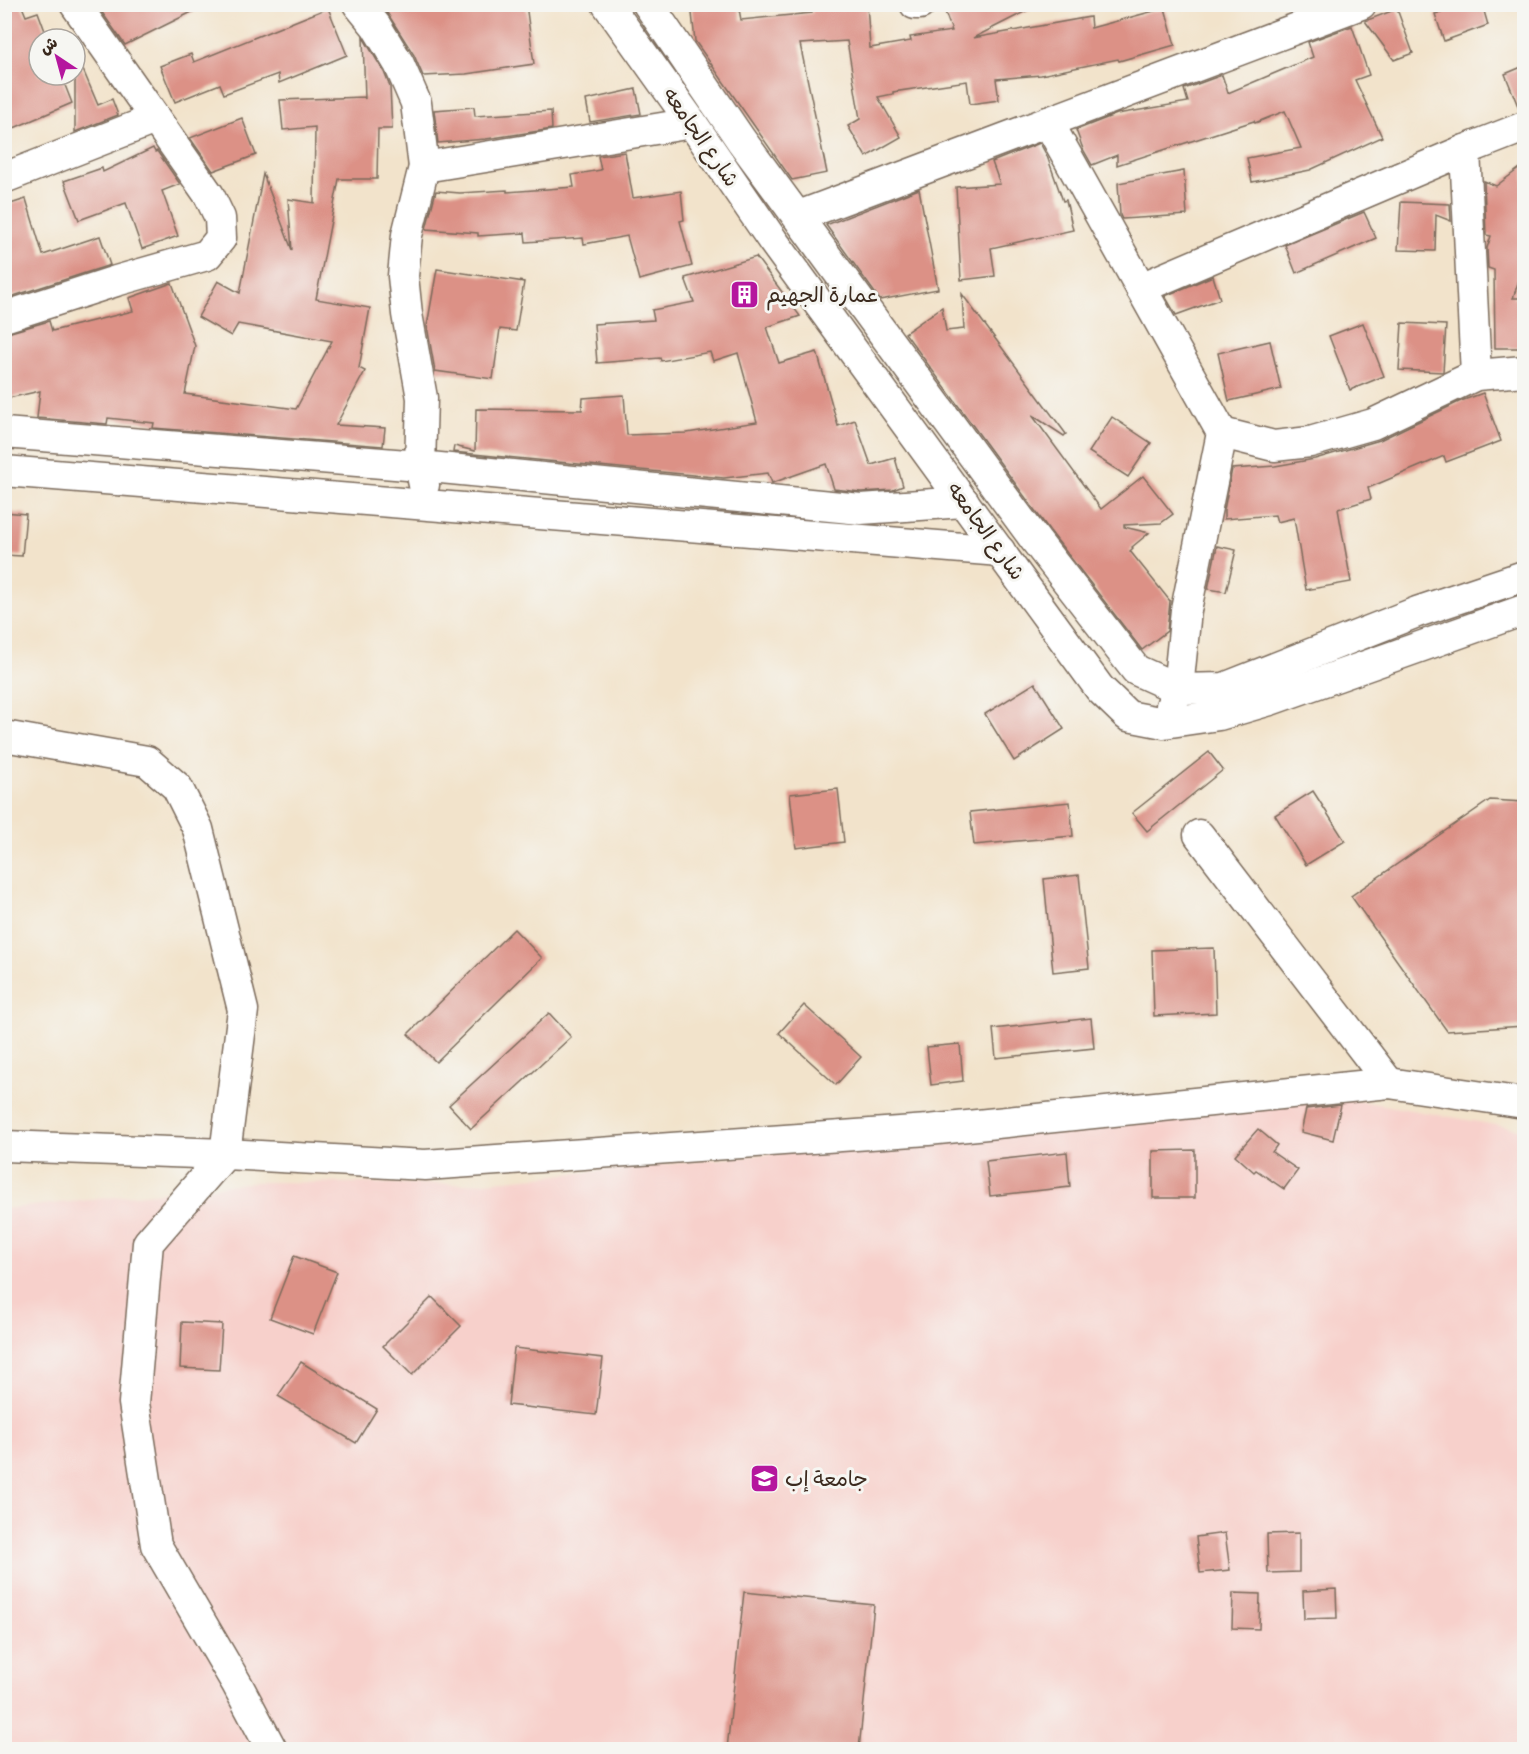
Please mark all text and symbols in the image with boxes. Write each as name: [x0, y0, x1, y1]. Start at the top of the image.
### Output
north arrow: [27, 27, 87, 87]
text: ش: [36, 32, 61, 58]
street label: شارع الجامعه: [656, 82, 745, 193]
building icon: عمارة الجهيم: [729, 279, 761, 311]
place label: عمارة الجهيم: [766, 282, 879, 311]
street label: شارع الجامعه: [940, 477, 1030, 586]
school or university icon: جامعة إب: [748, 1463, 780, 1495]
place label: جامعة إب: [785, 1466, 868, 1492]

